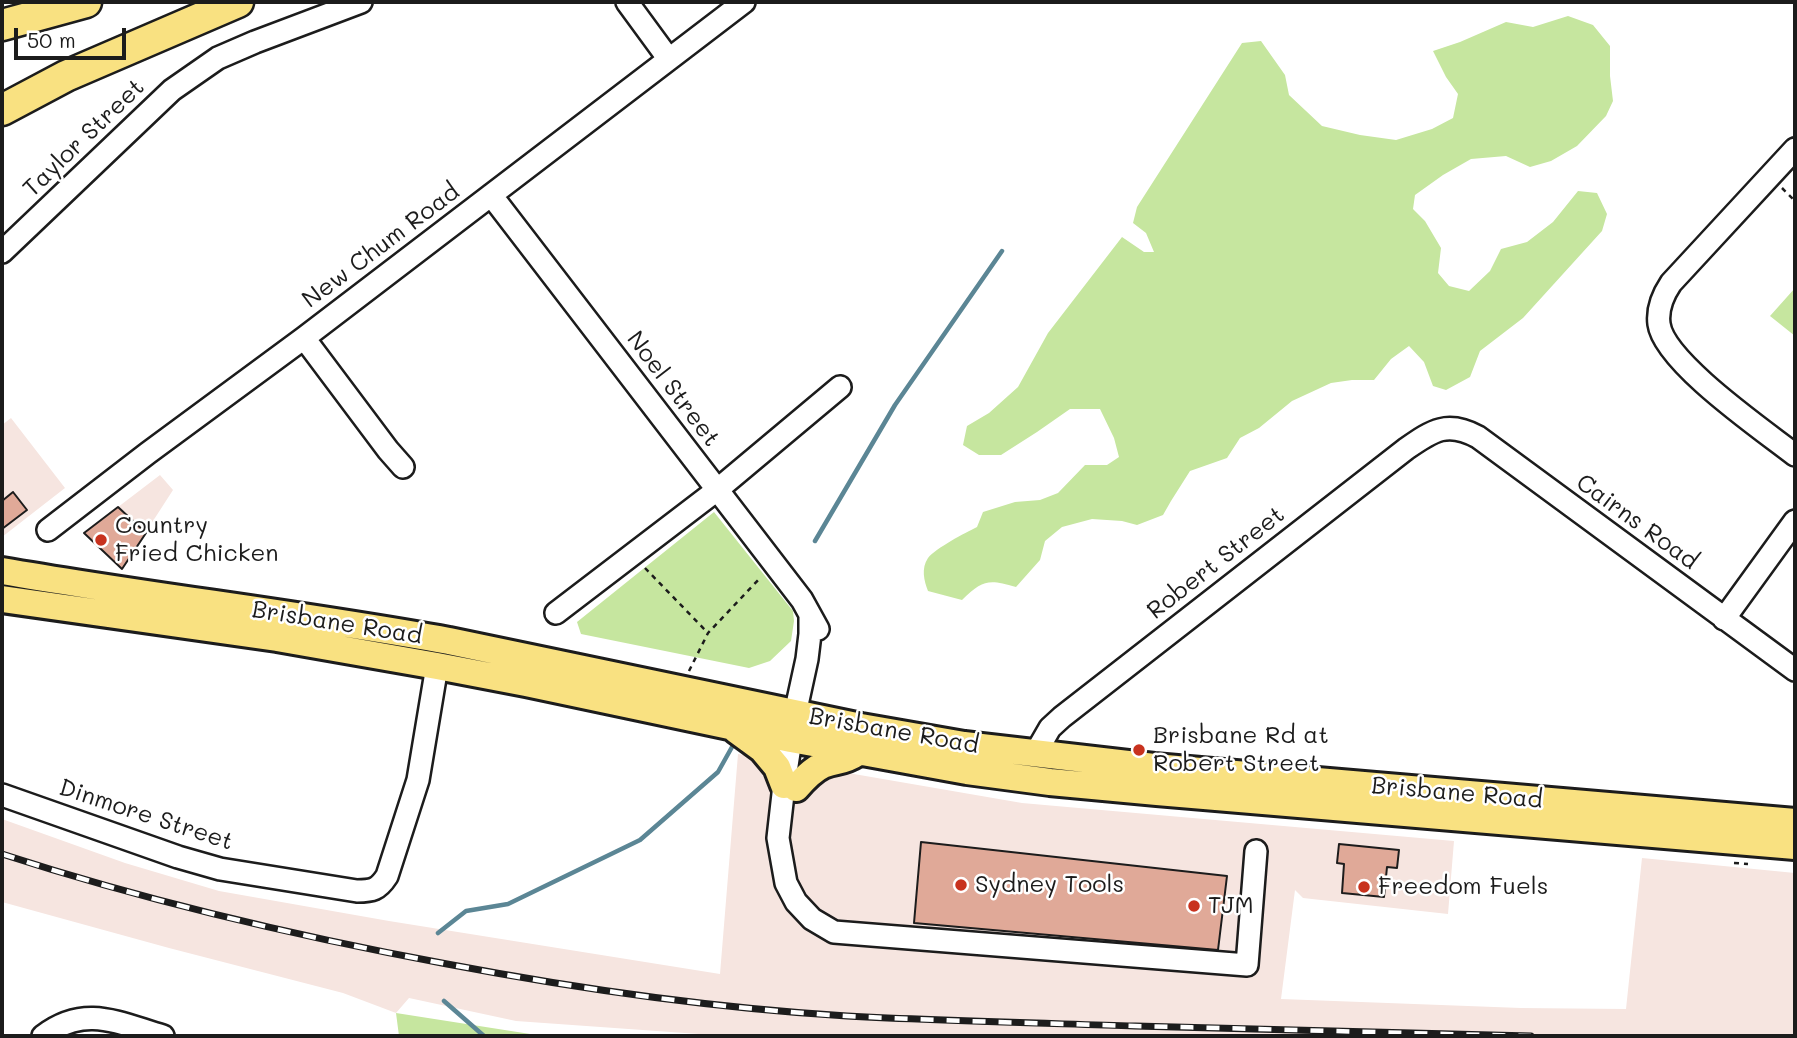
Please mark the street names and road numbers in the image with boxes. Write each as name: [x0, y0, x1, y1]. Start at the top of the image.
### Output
street label: Taylor Street: [17, 73, 151, 203]
street label: New Chum Road: [297, 178, 465, 314]
street label: Noel Street: [620, 326, 726, 452]
street label: Cairns Road: [1570, 468, 1704, 576]
street label: Robert Street: [1142, 500, 1290, 626]
street label: Brisbane Road: [250, 595, 424, 651]
street label: Brisbane Road: [807, 702, 981, 760]
street label: Brisbane Road: [1370, 771, 1544, 815]
street label: Dinmore Street: [55, 773, 237, 857]

